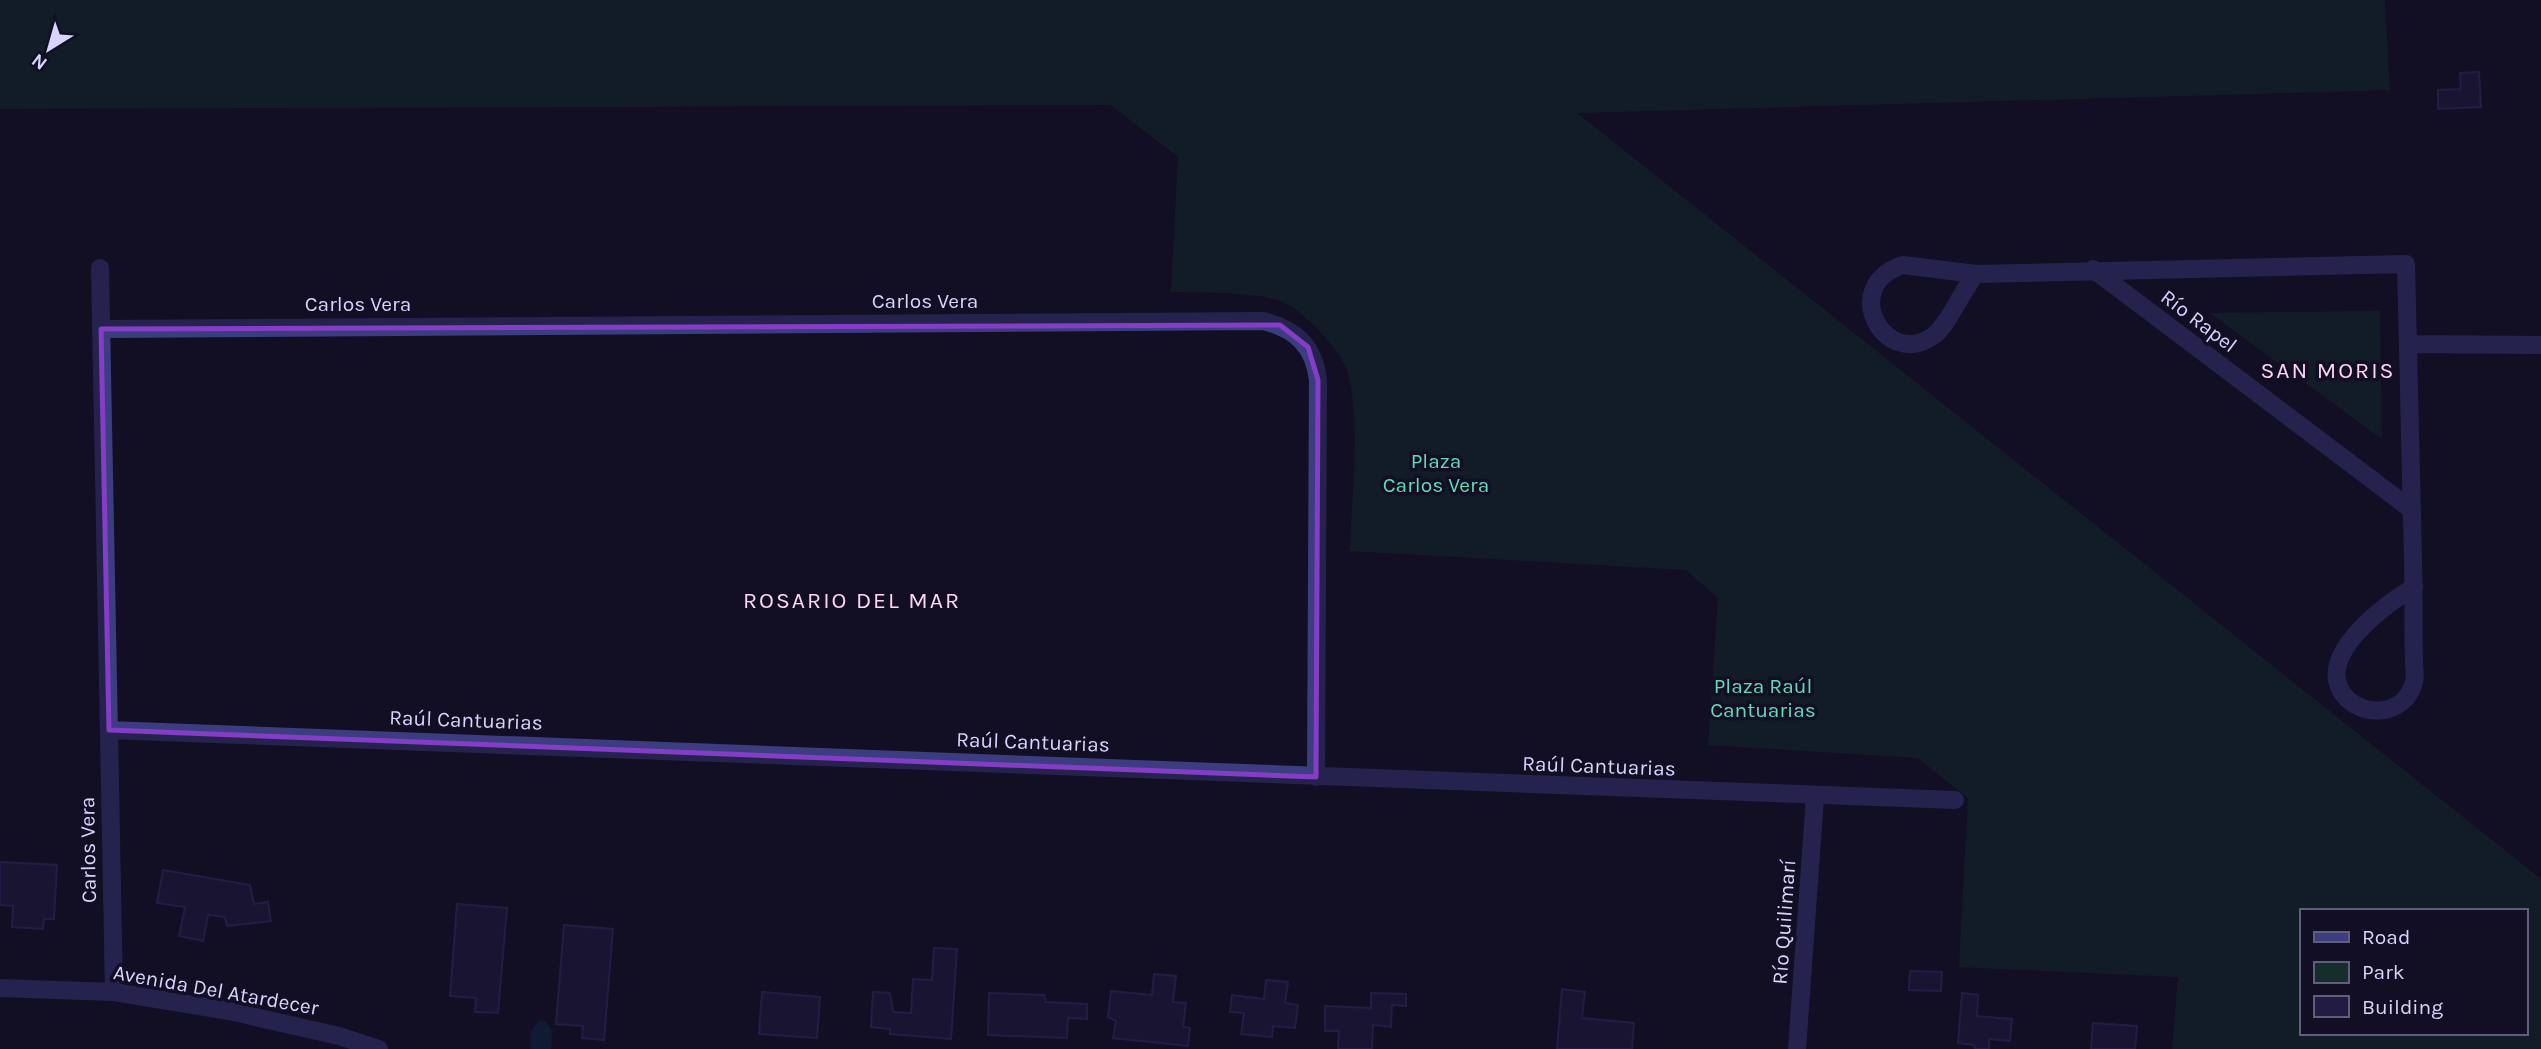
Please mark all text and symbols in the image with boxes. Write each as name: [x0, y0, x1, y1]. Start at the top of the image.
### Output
north arrow: [14, 14, 84, 84]
text: N: [27, 49, 51, 75]
street label: Río Rapel: [2156, 285, 2242, 357]
street label: Carlos Vera: [872, 289, 978, 313]
street label: Carlos Vera: [305, 292, 411, 316]
district label: SAN MORIS: [2260, 357, 2396, 384]
park label: Plaza Carlos Vera: [1383, 449, 1489, 497]
district label: ROSARIO DEL MAR: [743, 587, 961, 614]
park label: Plaza Raúl Cantuarias: [1710, 674, 1816, 722]
street label: Raúl Cantuarias: [389, 705, 543, 735]
street label: Raúl Cantuarias: [956, 727, 1110, 757]
street label: Raúl Cantuarias: [1522, 751, 1676, 781]
street label: Carlos Vera: [75, 797, 101, 903]
street label: Río Quilimarí: [1768, 858, 1800, 985]
legend: [2300, 909, 2527, 1035]
text: Road: [2362, 925, 2410, 949]
street label: Avenida Del Atardecer: [112, 960, 321, 1020]
text: Park: [2362, 960, 2405, 984]
text: Building: [2362, 995, 2443, 1019]

